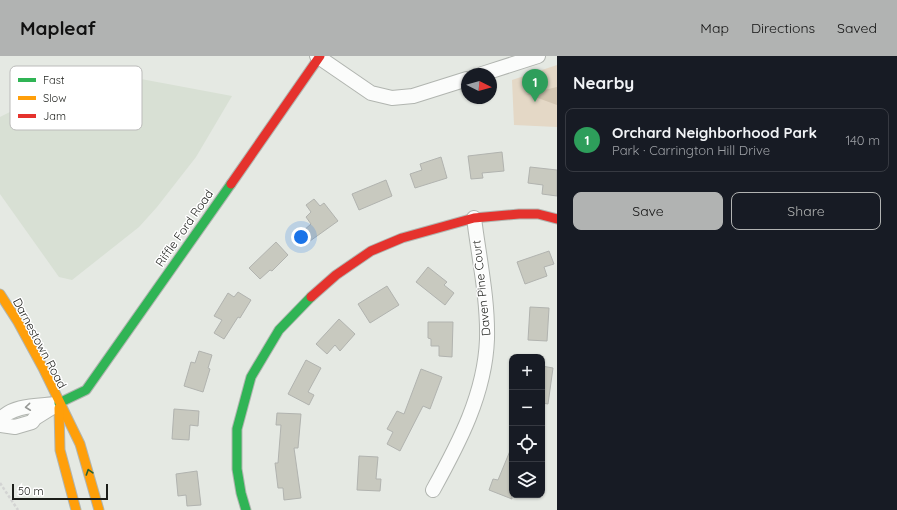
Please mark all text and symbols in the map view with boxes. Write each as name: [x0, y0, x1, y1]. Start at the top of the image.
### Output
text: Mapleaf: [20, 16, 96, 40]
text: Map: [700, 19, 729, 37]
text: Directions: [751, 19, 815, 37]
text: Saved: [837, 19, 877, 37]
legend: [10, 66, 142, 130]
north arrow: [461, 68, 497, 104]
pin: 1: [522, 69, 548, 102]
text: Nearby: [573, 72, 634, 93]
text: Fast: [43, 73, 65, 87]
text: Slow: [43, 91, 67, 105]
text: Jam: [43, 109, 66, 123]
text: Orchard Neighborhood Park: [612, 123, 817, 142]
text: 1: [584, 132, 590, 148]
text: 140 m: [845, 132, 880, 148]
text: Park · Carrington Hill Drive: [612, 142, 770, 158]
street label: Riffle Ford Road: [152, 187, 216, 269]
button: Save: [573, 192, 723, 230]
button: Share: [731, 192, 881, 230]
your location: [291, 227, 311, 247]
street label: Daven Pine Court: [469, 239, 493, 337]
street label: Darnestown Road: [10, 295, 70, 391]
map controls: [509, 354, 545, 498]
button: +: [509, 354, 545, 390]
button: −: [509, 390, 545, 426]
one-way arrow: [25, 403, 31, 412]
button: locate: [509, 426, 545, 462]
button: layers: [509, 462, 545, 498]
one-way arrow: [85, 469, 93, 476]
scale bar: [12, 482, 108, 501]
text: 50 m: [18, 484, 44, 498]

